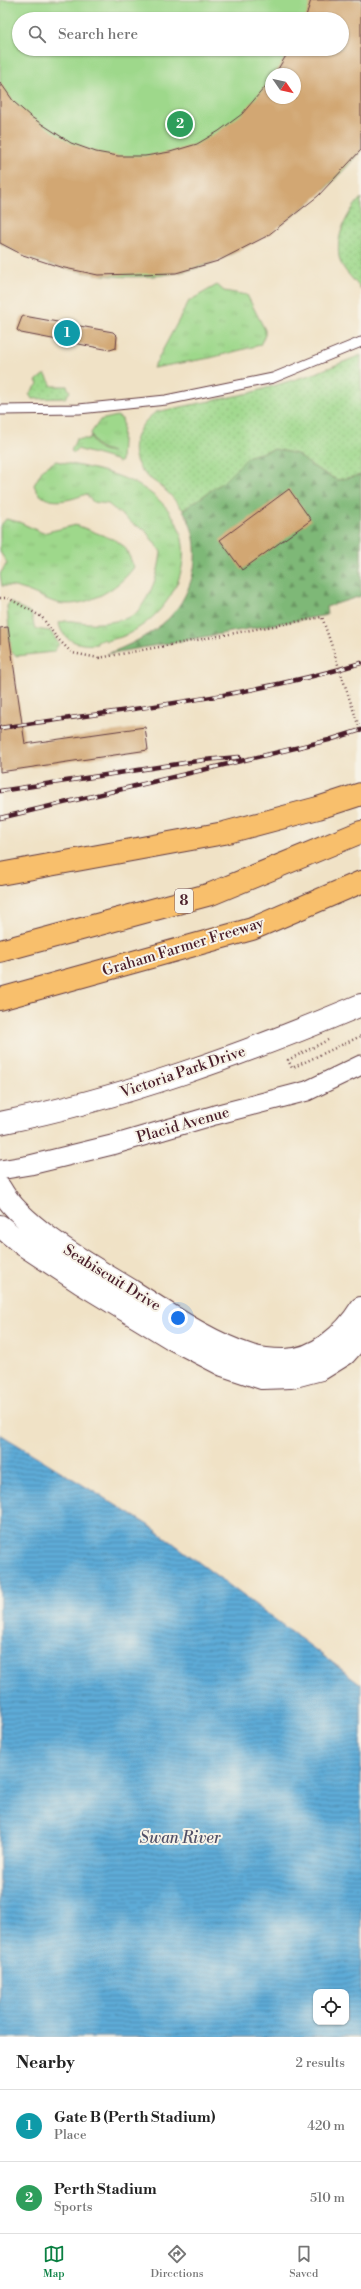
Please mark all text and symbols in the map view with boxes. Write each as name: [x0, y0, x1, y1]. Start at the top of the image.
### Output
search box: [12, 12, 349, 56]
icon: search: [26, 23, 48, 45]
text: Search here: [58, 25, 138, 44]
north arrow: [265, 68, 301, 104]
pin: 2: [167, 109, 193, 139]
pin: 1: [54, 318, 80, 348]
road number: 8: [175, 889, 193, 913]
street label: Graham Farmer Freeway: [100, 913, 267, 981]
street label: Victoria Park Drive: [117, 1042, 248, 1103]
street label: Placid Avenue: [134, 1103, 232, 1147]
street label: Seabiscuit Drive: [60, 1240, 164, 1316]
your location: [168, 1308, 188, 1328]
water label: Swan River: [139, 1828, 222, 1848]
map controls: [313, 1989, 349, 2025]
button: locate: [313, 1989, 349, 2025]
text: Nearby: [16, 2052, 75, 2074]
text: 2 results: [296, 2055, 345, 2071]
text: Gate B (Perth Stadium): [54, 2108, 215, 2127]
text: 1: [26, 2118, 32, 2134]
text: 420 m: [307, 2118, 345, 2134]
text: Place: [54, 2127, 86, 2143]
text: Perth Stadium: [54, 2180, 157, 2199]
text: 2: [25, 2190, 33, 2206]
text: 510 m: [310, 2190, 345, 2206]
text: Sports: [54, 2199, 93, 2215]
tab: Map: [43, 2243, 65, 2281]
tab: Directions: [151, 2243, 204, 2281]
tab: Saved: [289, 2243, 318, 2281]

